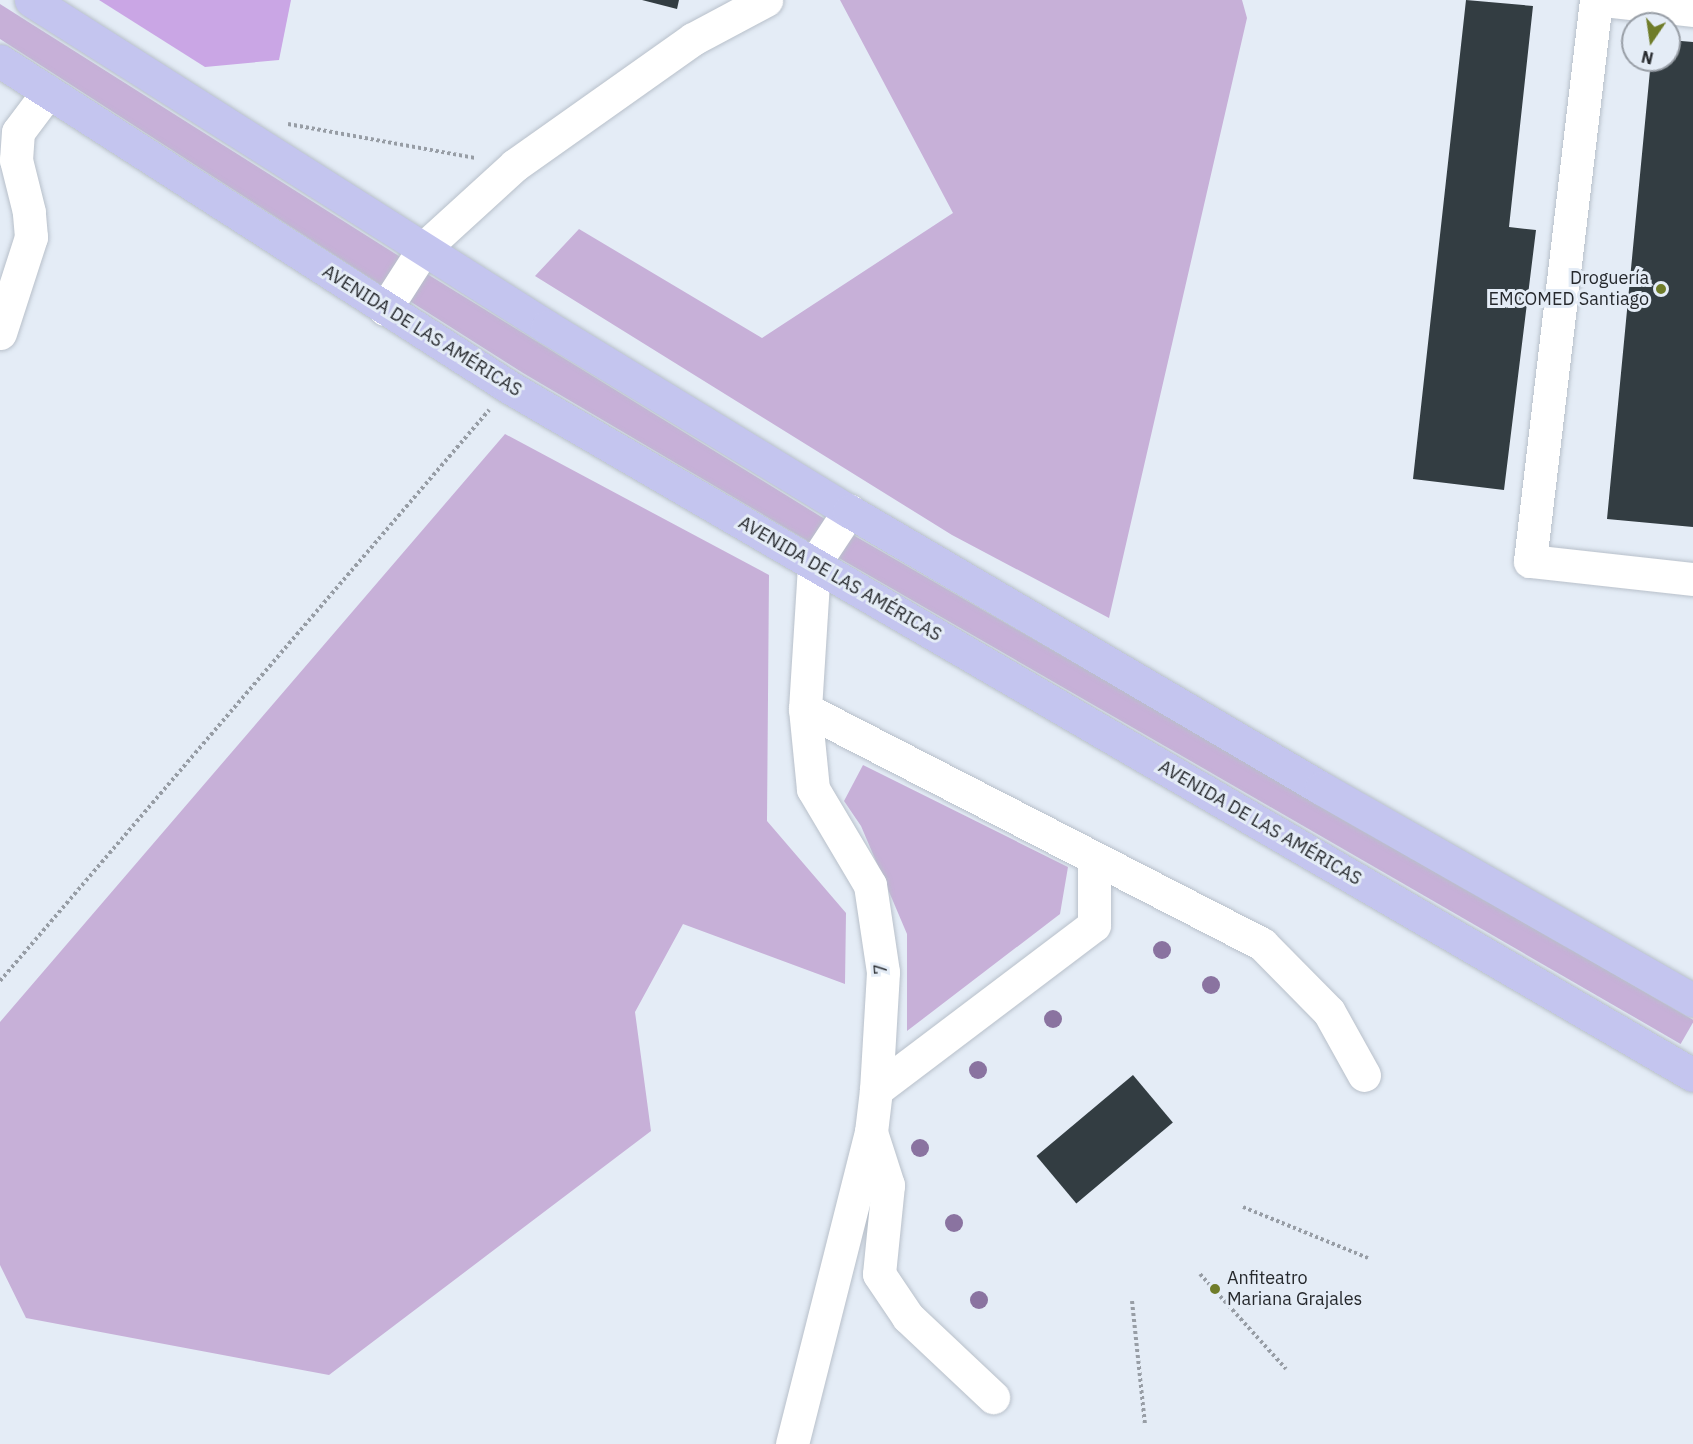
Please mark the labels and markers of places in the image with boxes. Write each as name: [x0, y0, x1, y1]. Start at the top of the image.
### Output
place label: Droguería EMCOMED Santiago: [1489, 268, 1649, 310]
marker: Droguería EMCOMED Santiago: [1654, 282, 1668, 296]
place label: Anfiteatro Mariana Grajales: [1227, 1268, 1362, 1310]
marker: Anfiteatro Mariana Grajales: [1208, 1282, 1222, 1296]

